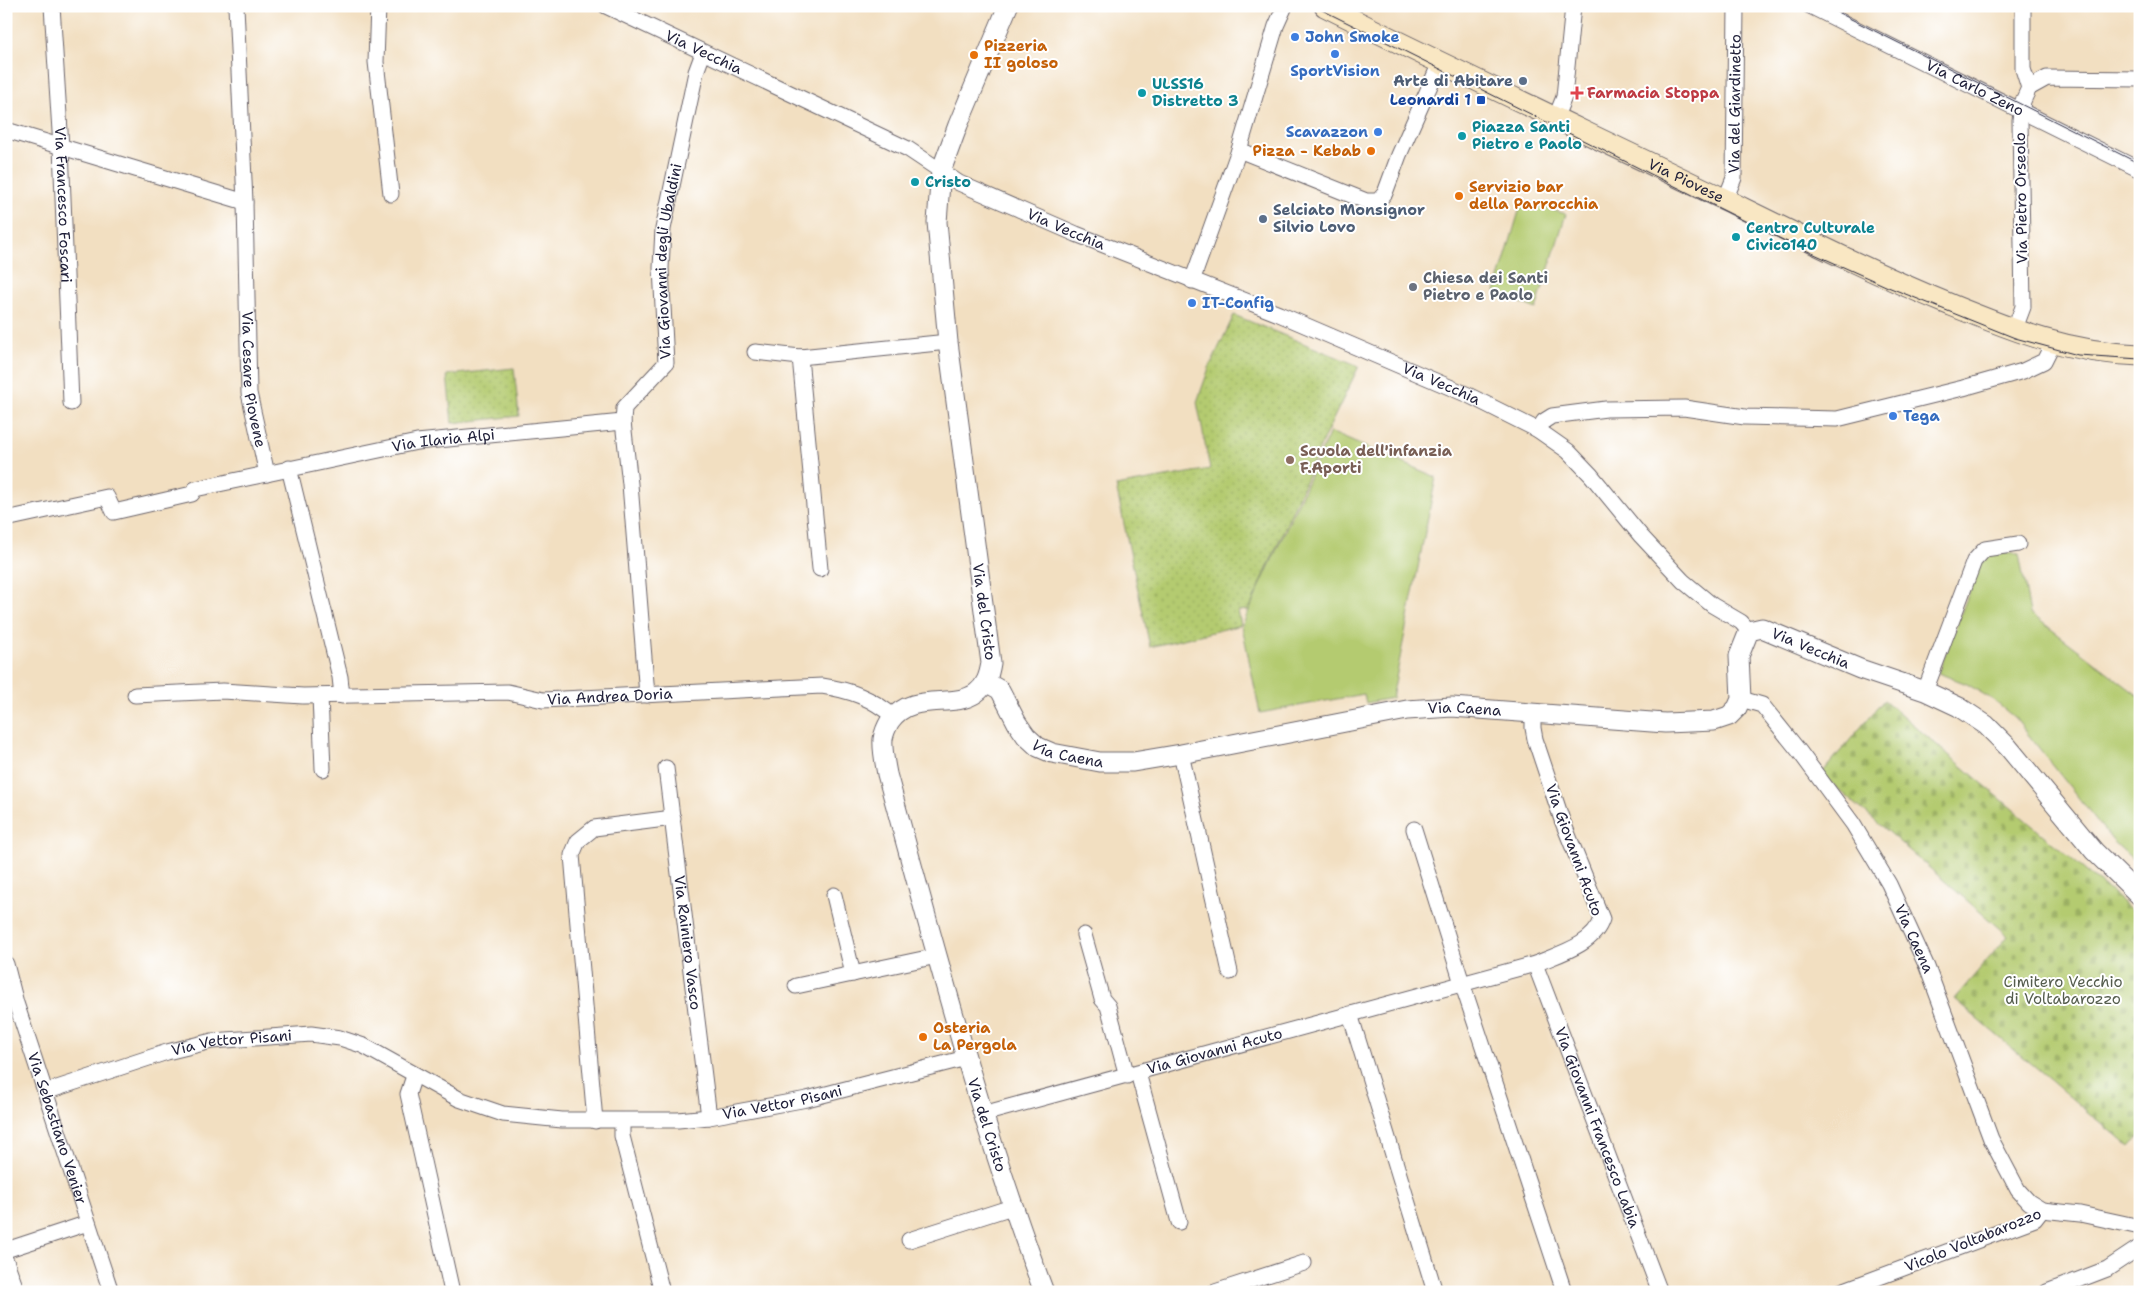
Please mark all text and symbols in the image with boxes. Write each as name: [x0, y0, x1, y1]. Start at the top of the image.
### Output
street label: Via Vecchia: [662, 25, 746, 79]
place label: John Smoke: [1305, 27, 1399, 47]
marker: John Smoke: [1289, 31, 1301, 43]
street label: Via del Giardinetto: [1724, 34, 1746, 174]
place label: Pizzeria II goloso: [984, 36, 1058, 73]
marker: SportVision: [1329, 48, 1341, 60]
marker: Pizzeria II goloso: [968, 49, 980, 61]
street label: Via Carlo Zeno: [1922, 55, 2027, 121]
place label: SportVision: [1290, 61, 1380, 81]
place label: Arte di Abitare: [1393, 71, 1513, 91]
place label: ULSS16 Distretto 3: [1152, 74, 1238, 111]
marker: Arte di Abitare: [1517, 75, 1529, 87]
place label: Farmacia Stoppa: [1587, 83, 1720, 103]
marker: ULSS16 Distretto 3: [1136, 87, 1148, 99]
marker: Farmacia Stoppa: [1571, 87, 1583, 99]
place label: Leonardi 1: [1390, 90, 1471, 110]
marker: Leonardi 1: [1475, 94, 1487, 106]
place label: Piazza Santi Pietro e Paolo: [1472, 117, 1582, 154]
place label: Scavazzon: [1286, 122, 1368, 142]
street label: Via Francesco Foscari: [50, 126, 76, 283]
marker: Scavazzon: [1372, 126, 1384, 138]
marker: Piazza Santi Pietro e Paolo: [1456, 130, 1468, 142]
street label: Via Pietro Orseolo: [2010, 132, 2032, 264]
place label: Pizza - Kebab: [1253, 141, 1361, 161]
marker: Pizza - Kebab: [1365, 145, 1377, 157]
street label: Via Piovese: [1645, 154, 1727, 208]
street label: Via Giovanni degli Ubaldini: [651, 161, 687, 360]
place label: Cristo: [925, 172, 971, 192]
marker: Cristo: [909, 176, 921, 188]
place label: Servizio bar della Parrocchia: [1469, 177, 1599, 214]
marker: Servizio bar della Parrocchia: [1453, 190, 1465, 202]
place label: Selciato Monsignor Silvio Lovo: [1273, 200, 1425, 237]
street label: Via Vecchia: [1024, 204, 1109, 255]
marker: Selciato Monsignor Silvio Lovo: [1257, 213, 1269, 225]
place label: Centro Culturale Civico140: [1746, 218, 1875, 255]
marker: Centro Culturale Civico140: [1730, 231, 1742, 243]
place label: Chiesa dei Santi Pietro e Paolo: [1423, 268, 1548, 305]
marker: Chiesa dei Santi Pietro e Paolo: [1407, 281, 1419, 293]
place label: IT-Config: [1202, 293, 1274, 313]
marker: IT-Config: [1186, 297, 1198, 309]
street label: Via Cesare Piovene: [237, 311, 271, 449]
street label: Via Vecchia: [1399, 358, 1484, 410]
place label: Tega: [1903, 406, 1940, 426]
marker: Tega: [1887, 410, 1899, 422]
street label: Via Ilaria Alpi: [390, 425, 496, 457]
place label: Scuola dell'infanzia F.Aporti: [1300, 441, 1453, 478]
marker: Scuola dell'infanzia F.Aporti: [1284, 454, 1296, 466]
street label: Via del Cristo: [968, 562, 1001, 662]
street label: Via Vecchia: [1768, 623, 1853, 674]
street label: Via Andrea Doria: [546, 683, 674, 710]
street label: Via Caena: [1427, 697, 1503, 721]
street label: Via Caena: [1027, 735, 1106, 773]
street label: Via Giovanni Acuto: [1541, 781, 1607, 919]
street label: Via Rainiero Vasco: [669, 874, 706, 1011]
street label: Via Caena: [1890, 901, 1939, 977]
park label: Cimitero Vecchio di Voltabarozzo: [2004, 972, 2122, 1009]
place label: Osteria La Pergola: [933, 1018, 1017, 1055]
street label: Via Giovanni Acuto: [1145, 1023, 1285, 1079]
street label: Via Giovanni Francesco Labia: [1550, 1024, 1645, 1231]
street label: Via Vettor Pisani: [169, 1025, 293, 1061]
marker: Osteria La Pergola: [917, 1031, 929, 1043]
street label: Via Sebastiano Venier: [23, 1050, 91, 1207]
street label: Via del Cristo: [963, 1075, 1011, 1175]
street label: Via Vettor Pisani: [721, 1080, 844, 1124]
street label: Vicolo Voltabarozzo: [1902, 1203, 2044, 1277]

